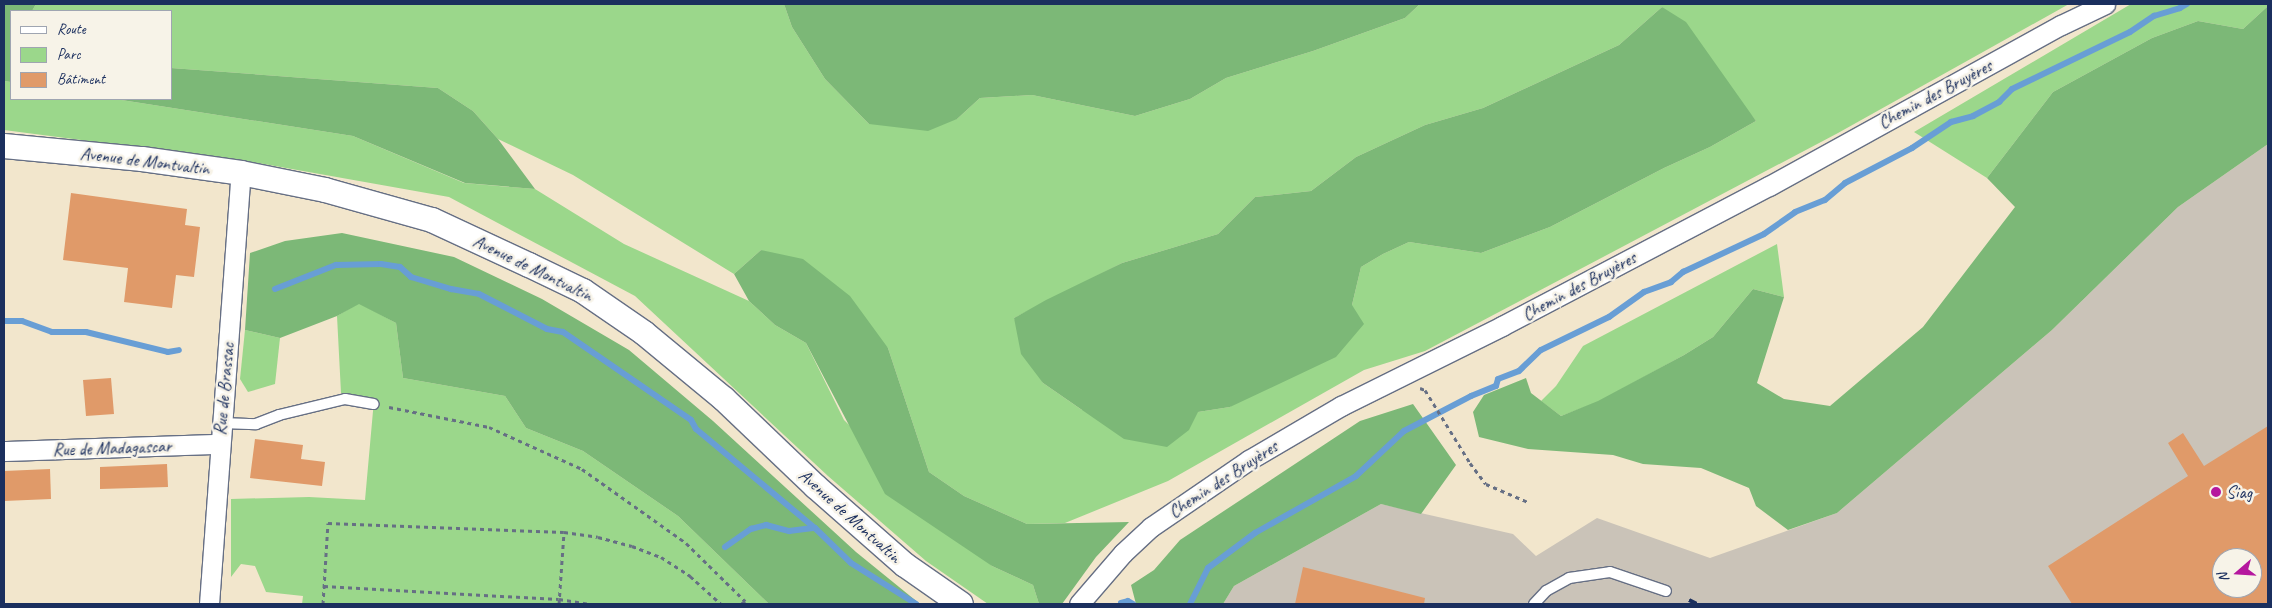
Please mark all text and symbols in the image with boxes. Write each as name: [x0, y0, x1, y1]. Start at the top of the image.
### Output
legend: [10, 10, 172, 100]
text: Route: [57, 20, 86, 39]
text: Parc: [57, 45, 81, 64]
street label: Chemin des Bruyères: [1874, 55, 1996, 133]
text: Bâtiment: [57, 70, 105, 89]
street label: Avenue de Montvaltin: [79, 142, 211, 180]
street label: Avenue de Montvaltin: [470, 230, 596, 306]
street label: Chemin des Bruyères: [1518, 247, 1640, 325]
street label: Rue de Brassac: [209, 342, 239, 436]
street label: Rue de Madagascar: [52, 435, 172, 461]
street label: Chemin des Bruyères: [1164, 436, 1282, 522]
street label: Avenue de Montvaltin: [794, 464, 906, 568]
place label: Siag: [2226, 481, 2252, 503]
marker: Siag: [2210, 486, 2222, 498]
north arrow: [2212, 548, 2262, 598]
text: N: [2214, 571, 2233, 585]

